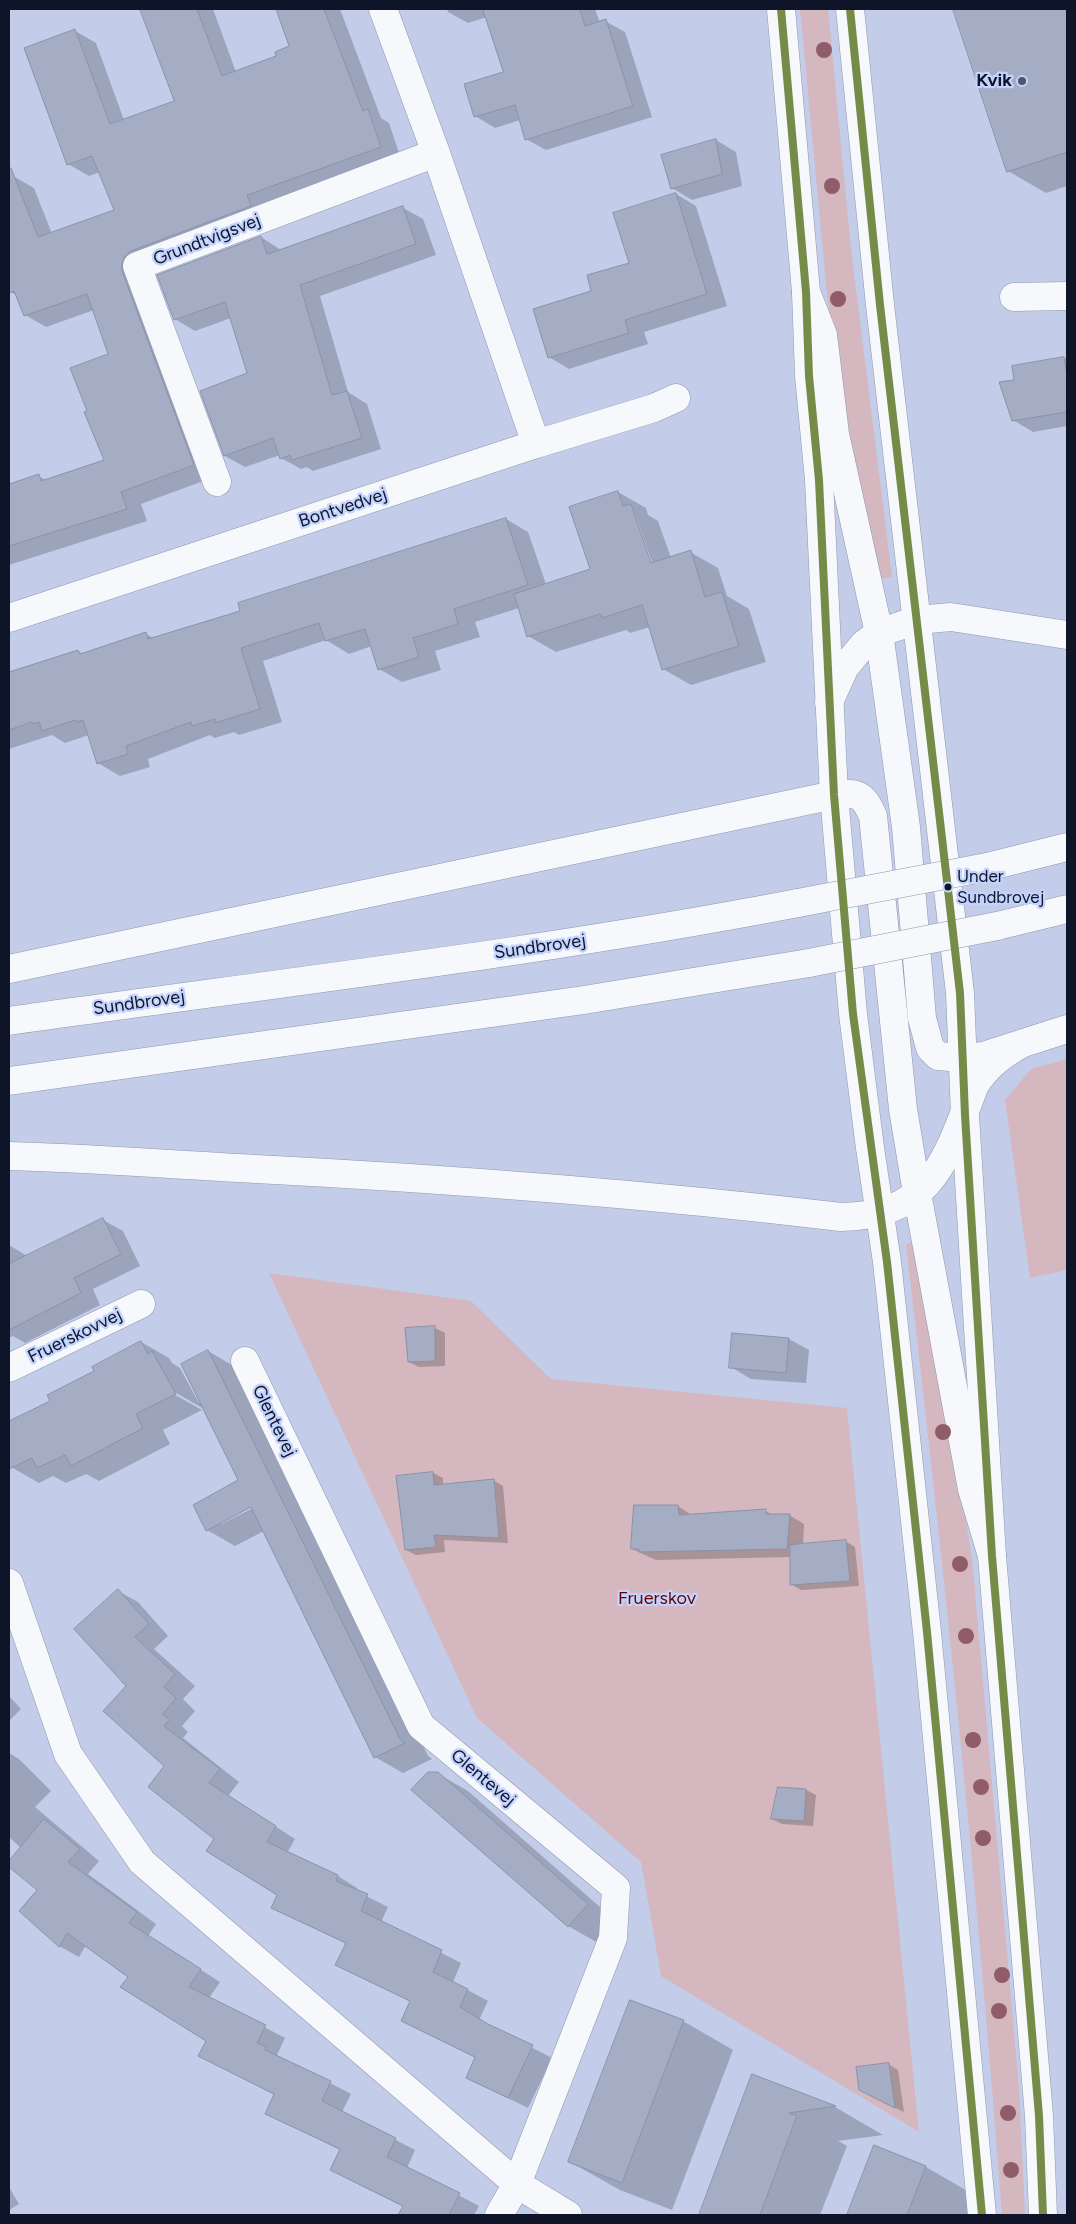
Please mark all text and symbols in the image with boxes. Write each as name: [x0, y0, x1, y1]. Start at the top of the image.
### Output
place label: Kvik: [976, 70, 1012, 92]
marker: Kvik: [1016, 75, 1028, 87]
street label: Grundtvigsvej: [150, 210, 264, 270]
street label: Bontvedvej: [296, 484, 390, 532]
place label: Under Sundbrovej: [957, 867, 1044, 907]
marker: Under Sundbrovej: [943, 882, 953, 892]
street label: Sundbrovej: [493, 930, 587, 964]
street label: Sundbrovej: [92, 986, 186, 1020]
street label: Fruerskovvej: [24, 1304, 126, 1368]
street label: Glentevej: [247, 1381, 301, 1461]
park label: Fruerskov: [618, 1588, 696, 1610]
street label: Glentevej: [446, 1745, 520, 1811]

